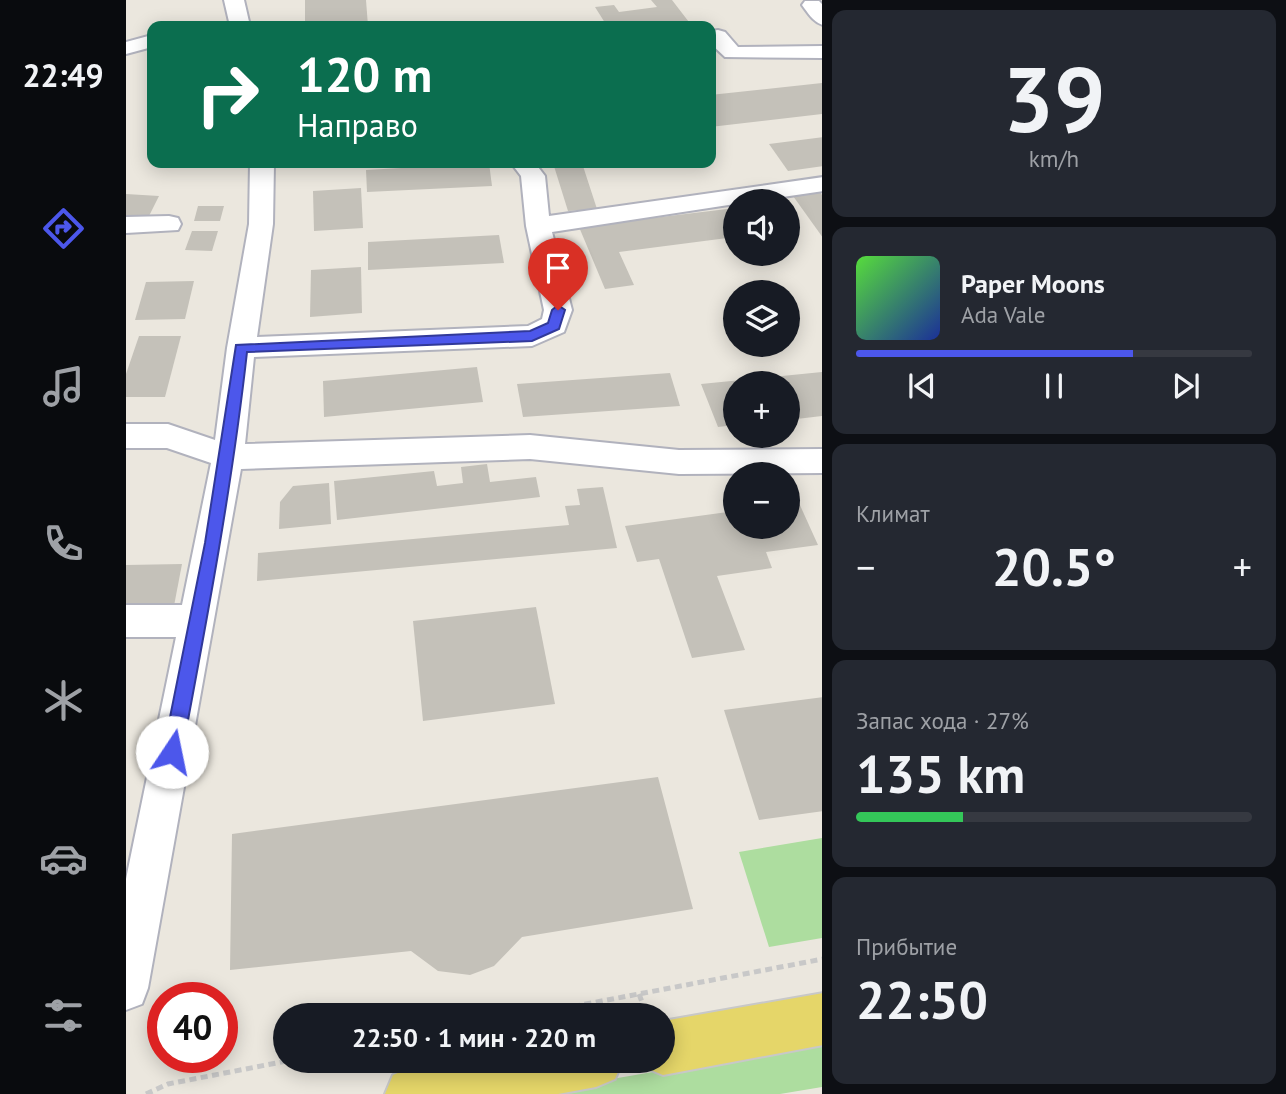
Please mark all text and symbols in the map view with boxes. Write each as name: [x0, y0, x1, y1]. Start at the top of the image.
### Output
text: 39: [1002, 39, 1106, 157]
text: 120 m: [297, 42, 432, 106]
icon: right: [182, 49, 273, 140]
text: 22:49: [22, 54, 104, 96]
text: Направо: [297, 104, 418, 146]
text: km/h: [1029, 144, 1079, 173]
map controls: [723, 189, 800, 539]
button: sound: [723, 189, 800, 266]
icon: directions: [39, 204, 88, 253]
pin: [528, 238, 588, 310]
icon: arrive: [539, 249, 577, 287]
text: Paper Moons: [961, 267, 1105, 300]
button: layers: [723, 280, 800, 357]
text: Ada Vale: [961, 300, 1045, 329]
icon: music: [39, 362, 88, 411]
icon: previous: [903, 367, 941, 405]
icon: pause: [1035, 367, 1073, 405]
icon: next: [1167, 367, 1205, 405]
button: +: [723, 371, 800, 448]
button: −: [723, 462, 800, 539]
text: Климат: [856, 499, 930, 528]
icon: phone: [39, 519, 88, 568]
text: 20.5°: [992, 533, 1116, 600]
text: −: [856, 542, 875, 591]
text: +: [1233, 542, 1252, 591]
icon: climate: [39, 676, 88, 725]
text: Запас хода · 27%: [856, 706, 1029, 735]
position arrow: [135, 715, 209, 789]
text: 135 km: [856, 740, 1025, 807]
icon: car: [39, 834, 88, 883]
text: Прибытие: [856, 932, 957, 961]
text: 22:50: [856, 966, 988, 1033]
speed limit sign: 40: [147, 982, 238, 1073]
icon: filters: [39, 991, 88, 1040]
text: 22:50 · 1 мин · 220 m: [352, 1021, 596, 1054]

